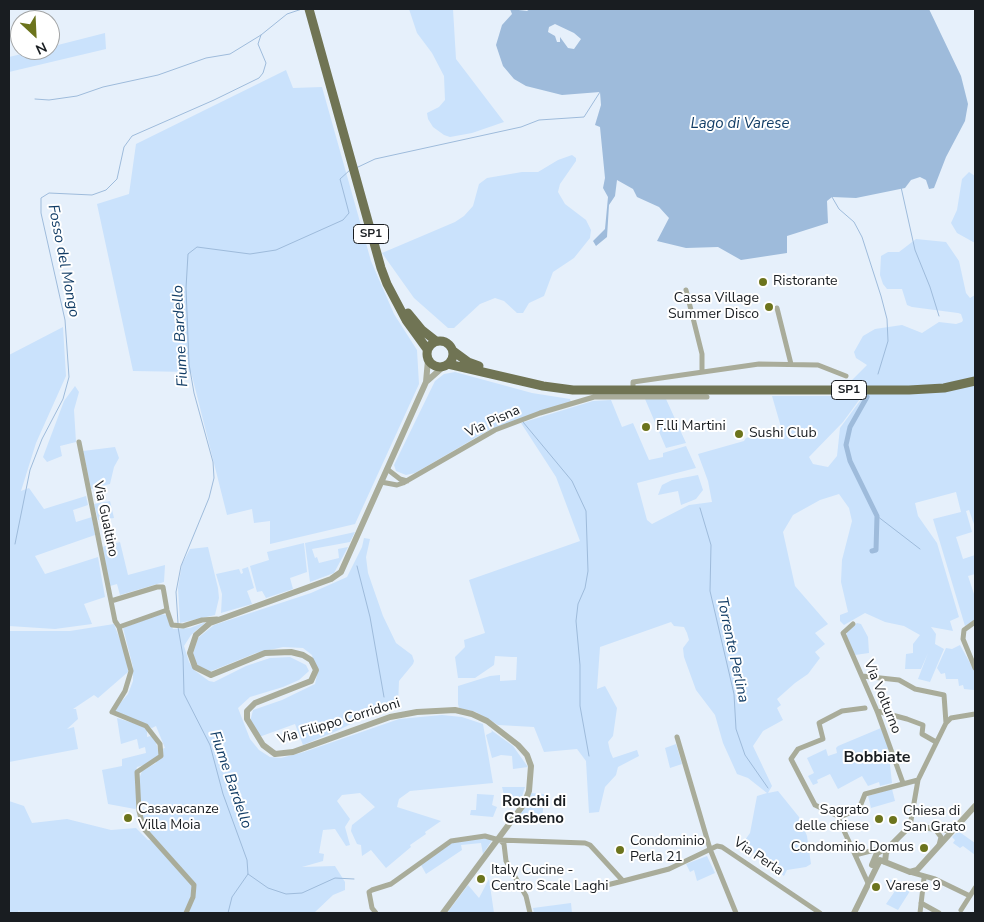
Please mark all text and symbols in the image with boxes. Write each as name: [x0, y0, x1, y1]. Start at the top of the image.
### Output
north arrow: [10, 10, 60, 60]
text: N: [32, 37, 50, 59]
water label: Lago di Varese: [690, 115, 790, 133]
water label: Fosso del Mongo: [43, 203, 83, 319]
road number: SP1: [354, 224, 388, 243]
place label: Ristorante: [773, 274, 837, 290]
marker: Ristorante: [757, 276, 769, 288]
water label: Fiume Bardello: [169, 285, 193, 387]
place label: Cassa Village Summer Disco: [668, 291, 759, 324]
marker: Cassa Village Summer Disco: [763, 301, 775, 313]
road number: SP1: [832, 380, 866, 400]
street label: Via Pisna: [463, 402, 523, 442]
place label: F.lli Martini: [656, 419, 726, 435]
marker: F.lli Martini: [640, 421, 652, 433]
place label: Sushi Club: [749, 426, 817, 442]
marker: Sushi Club: [733, 428, 745, 440]
street label: Via Gualtino: [89, 479, 121, 559]
water label: Torrente Perlina: [712, 596, 752, 704]
street label: Via Volturno: [860, 658, 904, 736]
street label: Via Filippo Corridoni: [276, 695, 402, 749]
water label: Fiume Bardello: [205, 729, 255, 831]
district label: Bobbiate: [844, 748, 910, 768]
district label: Ronchi di Casbeno: [502, 793, 566, 828]
place label: Casavacanze Villa Moia: [138, 802, 219, 834]
place label: Sagrato delle chiese: [795, 803, 869, 836]
place label: Chiesa di San Grato: [903, 804, 966, 836]
marker: Casavacanze Villa Moia: [122, 812, 134, 824]
marker: Sagrato delle chiese: [873, 813, 885, 825]
marker: Chiesa di San Grato: [887, 814, 899, 826]
place label: Condominio Perla 21: [630, 834, 705, 866]
street label: Via Perla: [730, 834, 786, 880]
place label: Condominio Domus: [791, 840, 914, 856]
marker: Condominio Domus: [918, 842, 930, 854]
marker: Condominio Perla 21: [614, 844, 626, 856]
place label: Italy Cucine - Centro Scale Laghi: [491, 863, 609, 896]
marker: Italy Cucine - Centro Scale Laghi: [475, 873, 487, 885]
place label: Varese 9: [886, 879, 941, 895]
marker: Varese 9: [870, 881, 882, 893]

